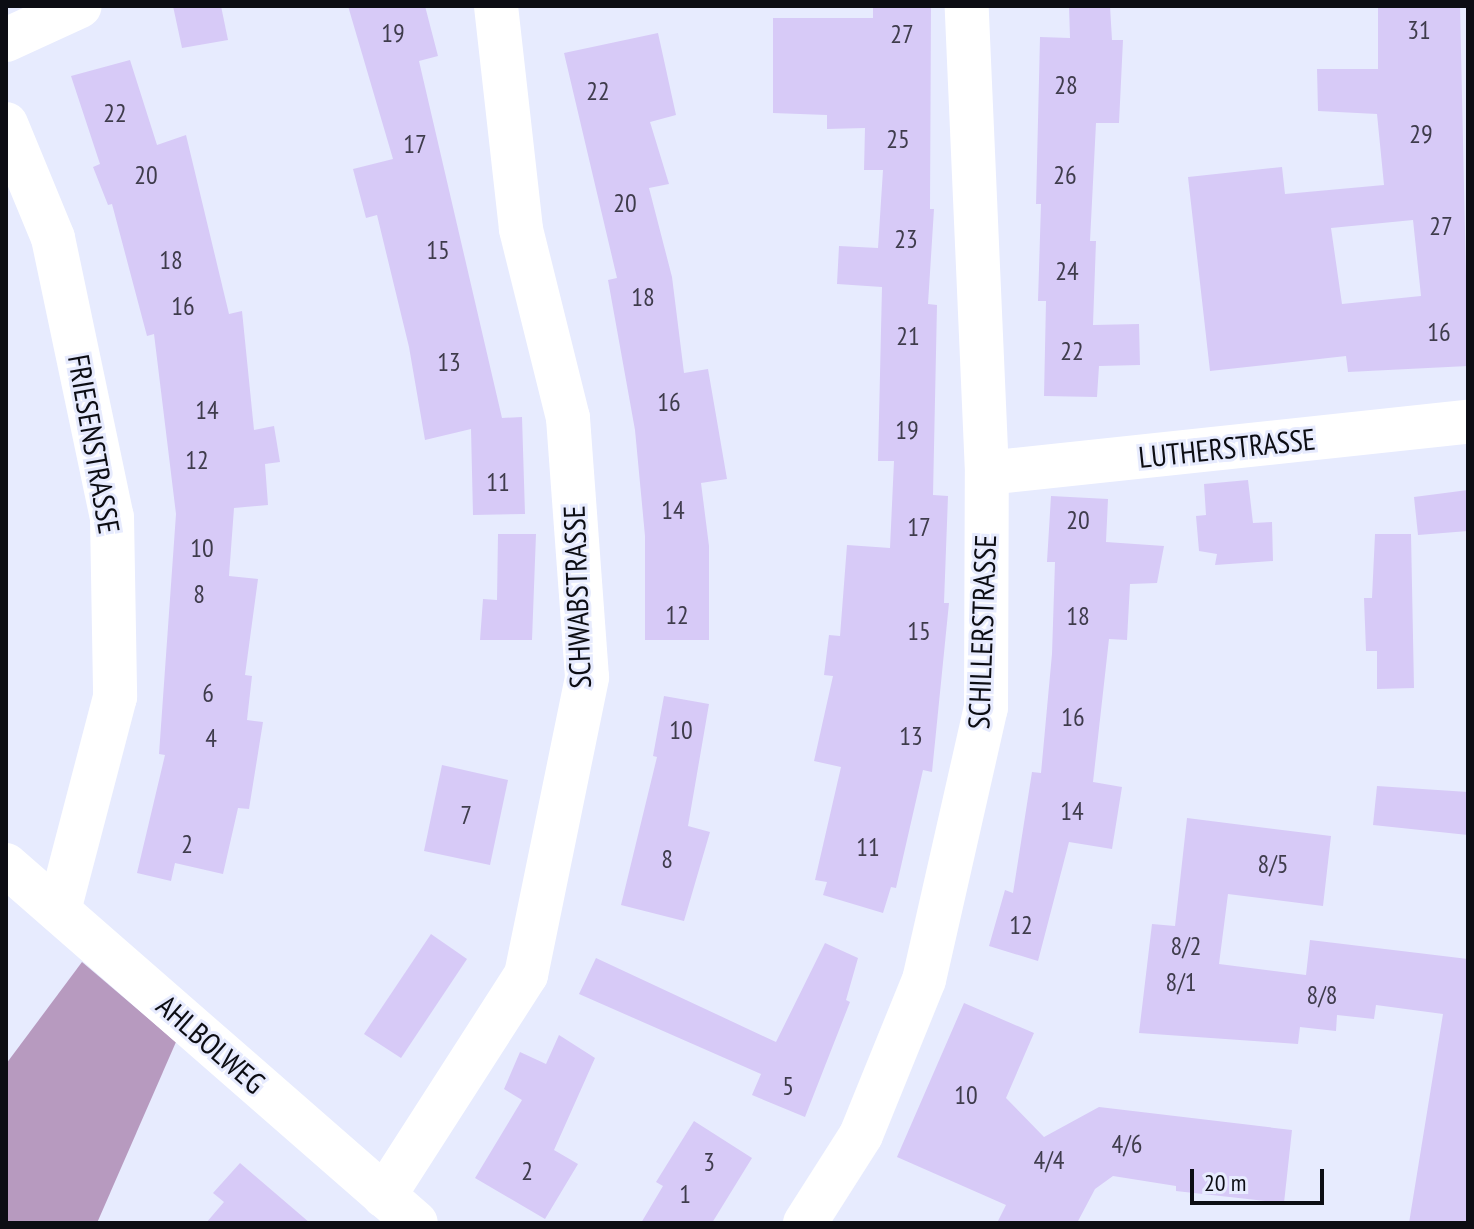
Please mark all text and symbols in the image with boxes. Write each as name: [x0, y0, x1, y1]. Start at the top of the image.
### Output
house number: 31: [1407, 14, 1431, 46]
house number: 19: [381, 17, 405, 49]
house number: 27: [890, 18, 914, 50]
house number: 28: [1054, 69, 1078, 101]
house number: 22: [586, 75, 610, 107]
house number: 22: [103, 97, 127, 129]
house number: 29: [1409, 118, 1433, 150]
house number: 25: [886, 123, 910, 155]
house number: 17: [403, 128, 427, 160]
house number: 20: [134, 159, 158, 191]
house number: 26: [1053, 159, 1077, 191]
house number: 20: [613, 187, 637, 219]
house number: 27: [1429, 210, 1453, 242]
house number: 23: [894, 223, 918, 255]
house number: 15: [426, 234, 450, 266]
house number: 18: [159, 244, 183, 276]
house number: 24: [1055, 255, 1079, 287]
house number: 18: [631, 281, 655, 313]
house number: 16: [171, 290, 195, 322]
house number: 16: [1427, 316, 1451, 348]
house number: 21: [896, 320, 920, 352]
house number: 22: [1060, 335, 1084, 367]
house number: 13: [437, 346, 461, 378]
street label: FRIESENSTRASSE: [61, 352, 127, 536]
house number: 16: [657, 386, 681, 418]
house number: 14: [195, 394, 219, 426]
house number: 19: [895, 414, 919, 446]
street label: LUTHERSTRASSE: [1137, 421, 1317, 475]
house number: 12: [185, 444, 209, 476]
house number: 11: [486, 466, 510, 498]
house number: 14: [661, 494, 685, 526]
house number: 20: [1066, 504, 1090, 536]
street label: SCHWABSTRASSE: [556, 505, 598, 689]
house number: 17: [907, 511, 931, 543]
house number: 10: [190, 532, 214, 564]
street label: SCHILLERSTRASSE: [961, 534, 1003, 730]
house number: 8: [193, 578, 205, 610]
house number: 12: [665, 599, 689, 631]
house number: 18: [1066, 600, 1090, 632]
house number: 15: [907, 615, 931, 647]
house number: 6: [202, 677, 214, 709]
house number: 16: [1061, 701, 1085, 733]
house number: 10: [669, 714, 693, 746]
house number: 13: [899, 720, 923, 752]
house number: 4: [205, 722, 217, 754]
house number: 14: [1060, 795, 1084, 827]
house number: 7: [460, 799, 472, 831]
house number: 2: [181, 828, 193, 860]
house number: 11: [856, 831, 880, 863]
house number: 8: [661, 843, 673, 875]
house number: 8/5: [1257, 848, 1289, 880]
house number: 12: [1009, 909, 1033, 941]
house number: 8/2: [1170, 930, 1202, 962]
house number: 8/1: [1165, 966, 1197, 998]
house number: 8/8: [1306, 979, 1338, 1011]
street label: AHLBOLWEG: [149, 987, 273, 1101]
house number: 5: [782, 1070, 794, 1102]
house number: 10: [954, 1079, 978, 1111]
house number: 4/6: [1111, 1128, 1143, 1160]
house number: 4/4: [1033, 1144, 1065, 1176]
house number: 3: [703, 1146, 715, 1178]
scale bar: [1194, 1153, 1328, 1203]
house number: 2: [521, 1155, 533, 1187]
text: 20 m: [1204, 1167, 1246, 1198]
house number: 1: [679, 1178, 691, 1210]

